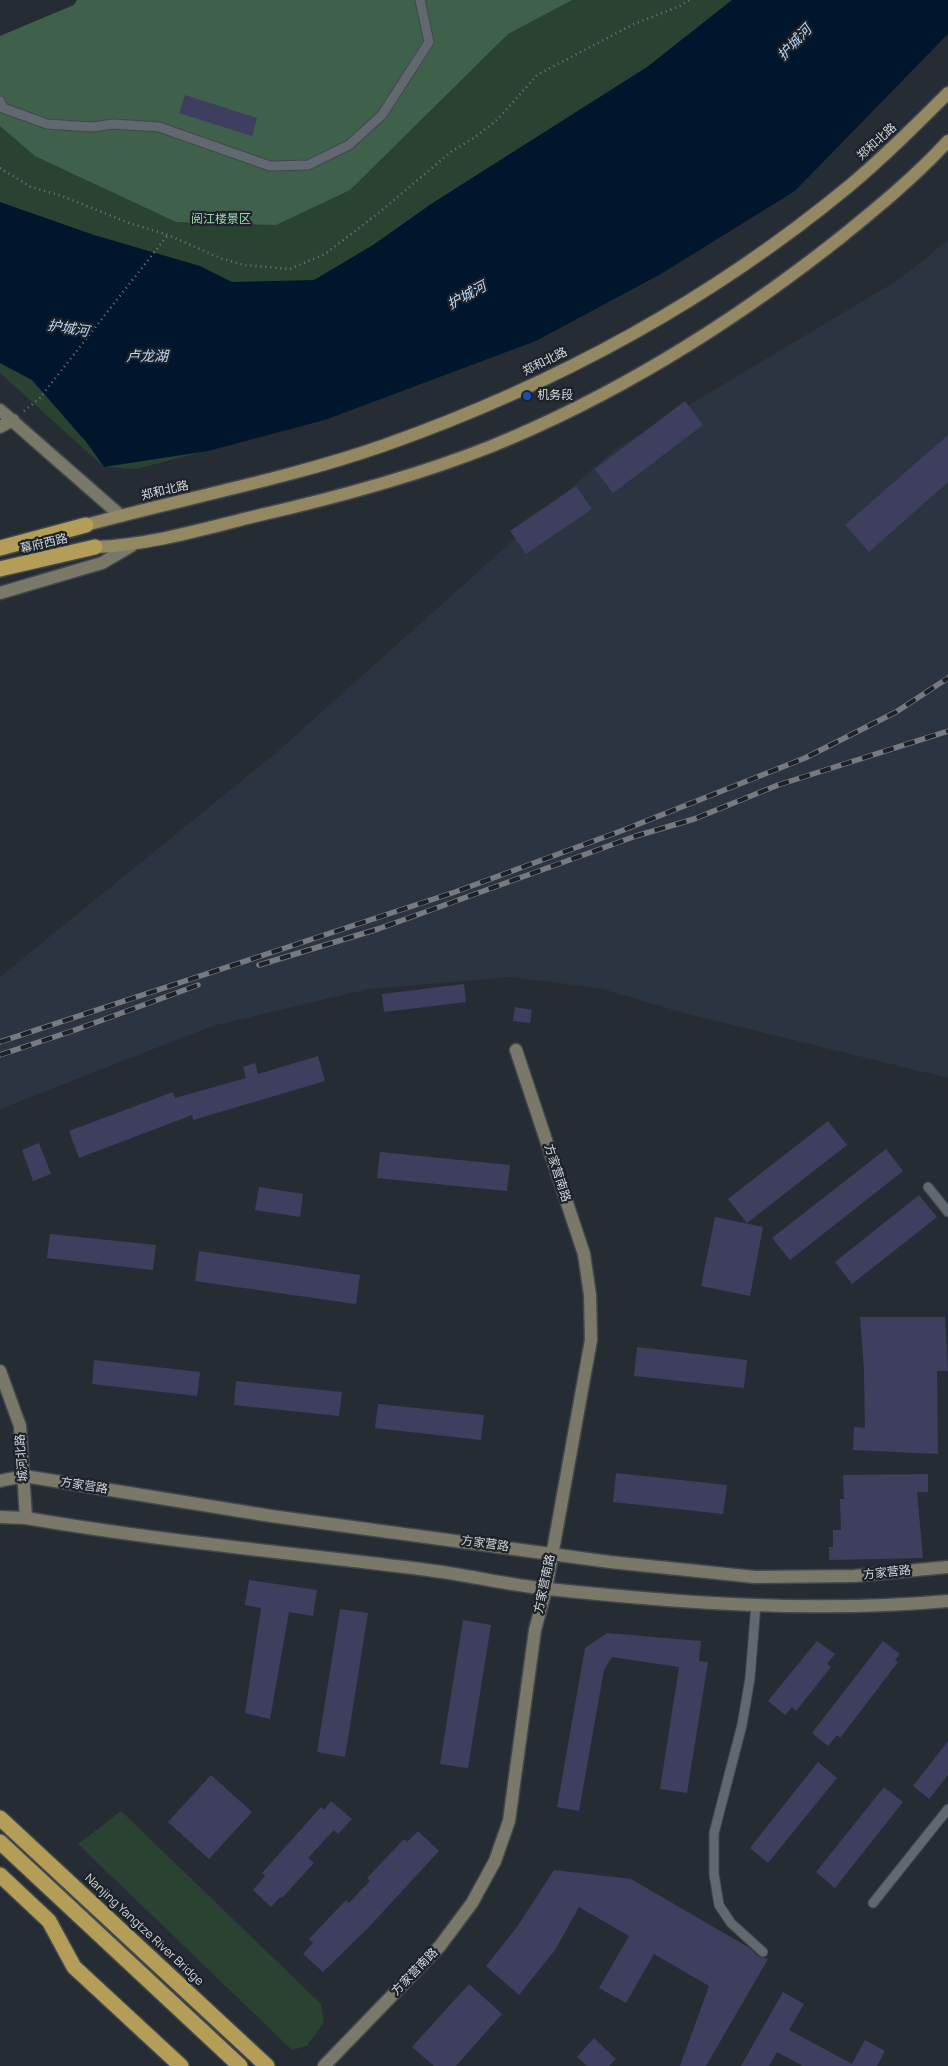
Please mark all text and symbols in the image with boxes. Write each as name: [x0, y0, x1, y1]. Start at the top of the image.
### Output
water label: 护城河: [775, 22, 815, 64]
street label: 郑和北路: [854, 121, 900, 163]
park label: 阅江楼景区: [191, 213, 251, 227]
water label: 护城河: [445, 278, 489, 314]
water label: 护城河: [46, 317, 90, 341]
street label: 郑和北路: [520, 345, 570, 379]
water label: 卢龙湖: [126, 349, 168, 365]
place label: 机务段: [537, 389, 573, 403]
marker: 机务段: [521, 390, 533, 402]
street label: 郑和北路: [140, 479, 190, 503]
street label: 幕府西路: [19, 532, 69, 556]
street label: 方家营南路: [541, 1142, 573, 1204]
street label: 城河北路: [13, 1434, 31, 1482]
street label: 方家营路: [59, 1475, 109, 1497]
street label: 方家营路: [460, 1534, 510, 1554]
street label: 方家营南路: [532, 1553, 558, 1615]
street label: 方家营路: [862, 1563, 912, 1583]
street label: Nanjing Yangtze River Bridge: [82, 1871, 206, 1989]
street label: 方家营南路: [389, 1945, 441, 1999]

